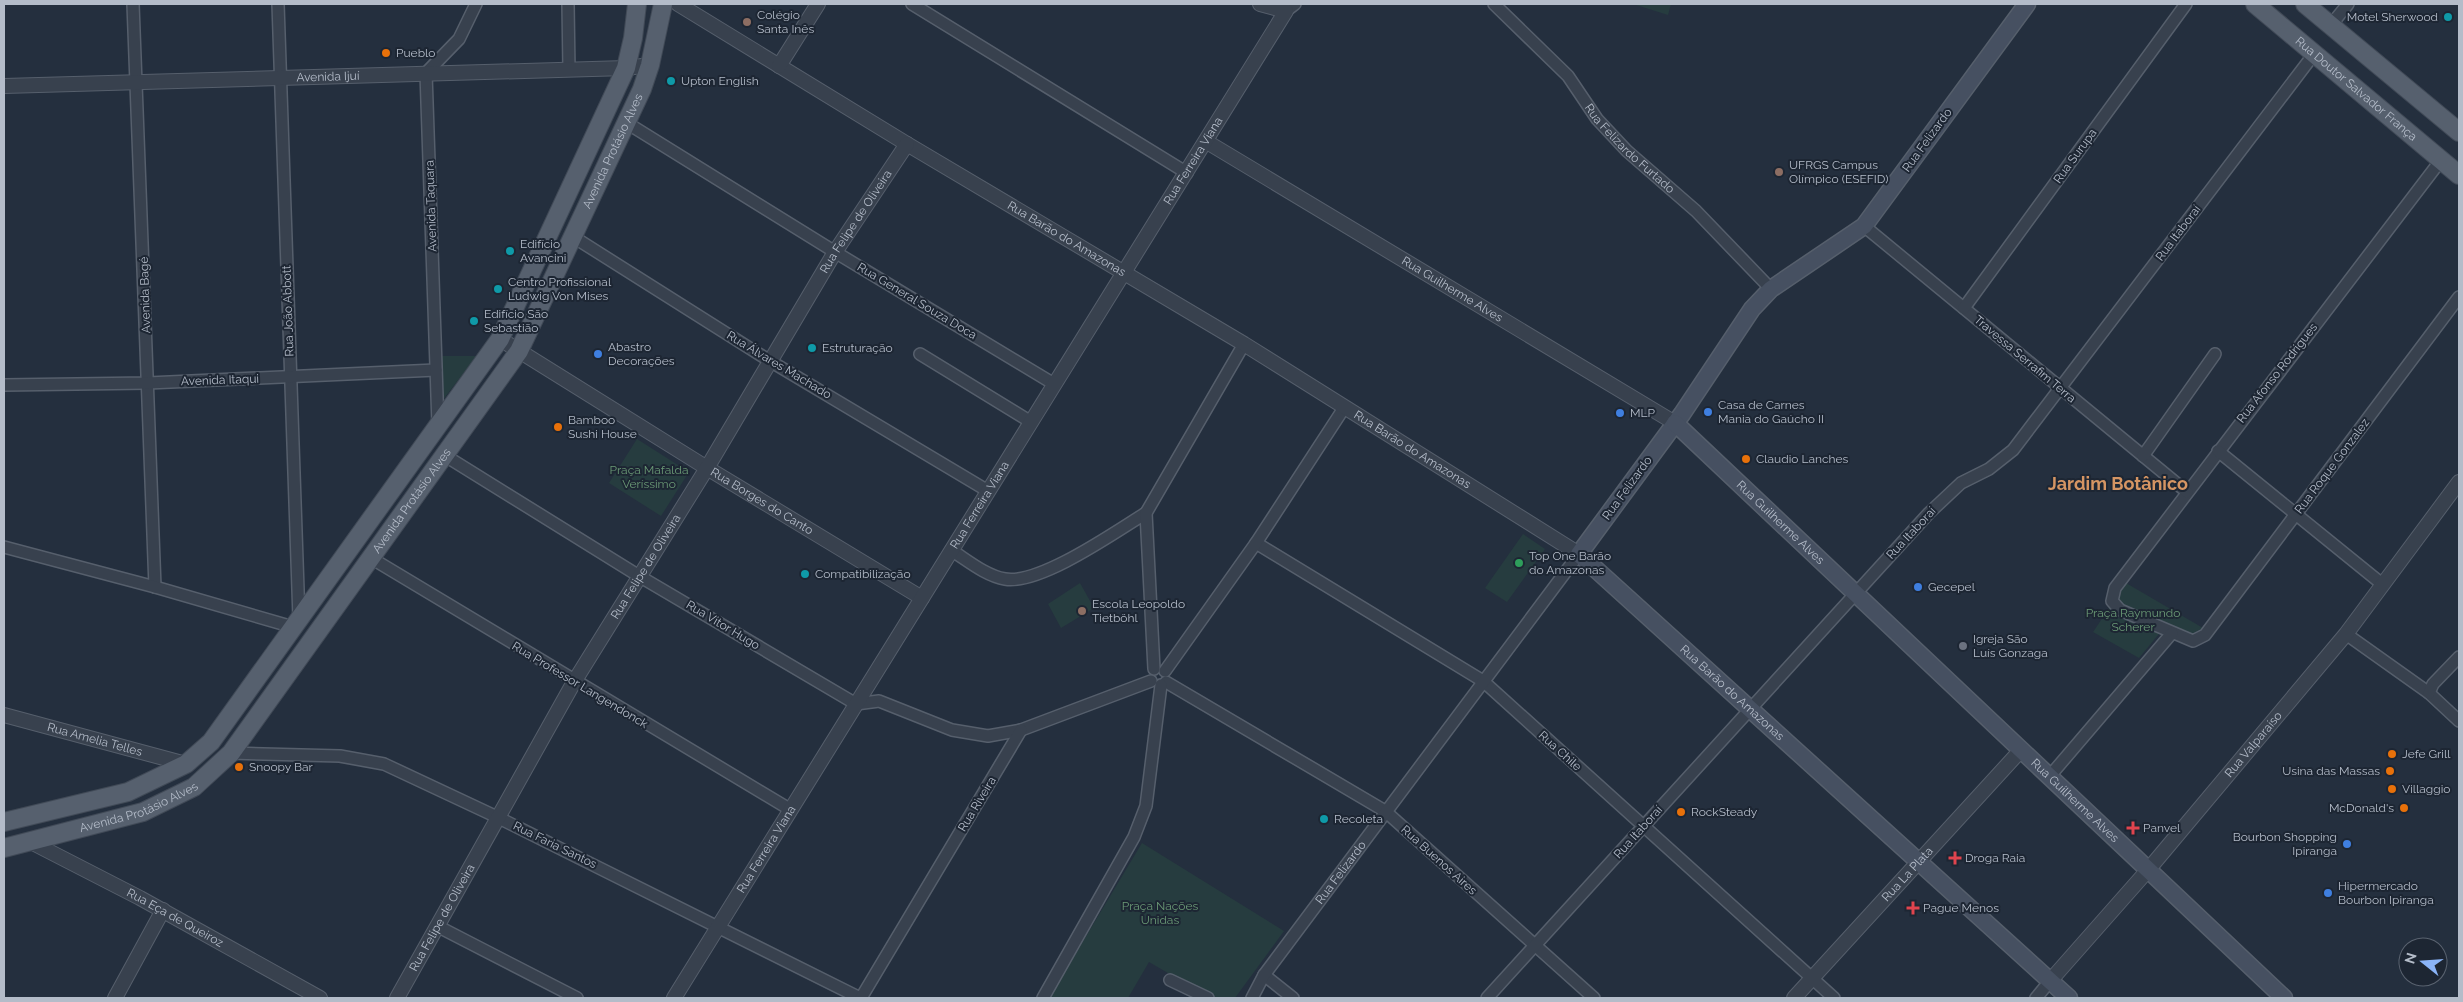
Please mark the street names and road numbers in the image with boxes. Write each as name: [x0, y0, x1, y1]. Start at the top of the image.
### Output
street label: Rua Doutor Salvador França: [2293, 34, 2420, 144]
street label: Avenida Ijuí: [296, 69, 360, 85]
street label: Avenida Protásio Alves: [580, 91, 646, 211]
street label: Rua Felizardo Furtado: [1582, 101, 1677, 196]
street label: Rua Felizardo: [1899, 105, 1955, 175]
street label: Rua Ferreira Viana: [1161, 115, 1225, 207]
street label: Rua Surupa: [2050, 126, 2100, 186]
street label: Avenida Taquara: [422, 160, 440, 252]
street label: Rua Felipe de Oliveira: [817, 167, 895, 276]
street label: Rua Barão do Amazonas: [1005, 198, 1129, 279]
street label: Rua Itaboraí: [2153, 202, 2204, 264]
street label: Rua Guilherme Alves: [1399, 254, 1505, 325]
street label: Avenida Bagé: [137, 256, 153, 334]
street label: Rua General Souza Doca: [855, 260, 979, 342]
street label: Rua João Abbott: [279, 265, 297, 357]
street label: Travessa Serrafim Terra: [1971, 312, 2079, 406]
street label: Rua Afonso Rodrigues: [2234, 320, 2320, 426]
street label: Rua Álvares Machado: [724, 328, 834, 402]
street label: Avenida Itaqui: [181, 372, 259, 388]
street label: Rua Barão do Amazonas: [1351, 408, 1474, 492]
street label: Rua Roque Gonzalez: [2292, 416, 2372, 516]
street label: Avenida Protásio Alves: [370, 446, 454, 556]
street label: Rua Felizardo: [1599, 453, 1655, 523]
street label: Rua Ferreira Viana: [947, 459, 1012, 551]
street label: Rua Borges do Canto: [708, 465, 816, 538]
street label: Rua Guilherme Alves: [1734, 478, 1827, 567]
street label: Rua Itaboraí: [1883, 504, 1939, 562]
street label: Rua Felipe de Oliveira: [608, 512, 683, 622]
street label: Rua Vitor Hugo: [684, 598, 762, 652]
street label: Rua Professor Langendonck: [510, 639, 651, 732]
street label: Rua Barão do Amazonas: [1677, 642, 1787, 744]
street label: Rua Valparaíso: [2222, 709, 2285, 780]
street label: Rua Amelia Telles: [46, 720, 144, 759]
street label: Rua Chile: [1536, 728, 1584, 774]
street label: Rua Guilherme Alves: [2028, 756, 2122, 845]
street label: Rua Riveira: [955, 774, 999, 834]
street label: Avenida Protásio Alves: [78, 780, 201, 835]
street label: Rua Ferreira Viana: [734, 803, 799, 896]
street label: Rua Itaboraí: [1611, 803, 1665, 861]
street label: Rua Faria Santos: [511, 819, 599, 871]
street label: Rua Buenos Aires: [1398, 822, 1480, 898]
street label: Rua Felizardo: [1313, 838, 1369, 907]
street label: Rua La Plata: [1879, 844, 1936, 904]
street label: Rua Felipe de Oliveira: [406, 862, 478, 974]
street label: Rua Eça de Queiroz: [124, 885, 226, 950]

